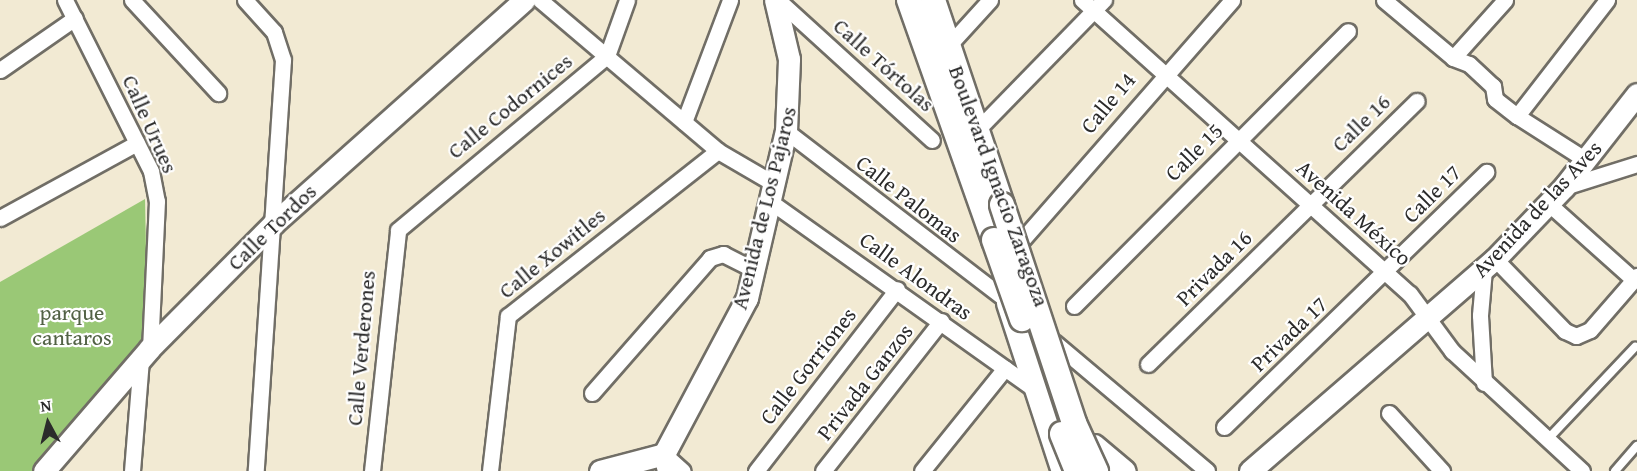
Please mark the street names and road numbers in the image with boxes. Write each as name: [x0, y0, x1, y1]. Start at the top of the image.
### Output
street label: Calle Tórtolas: [828, 13, 940, 117]
street label: Calle Codornices: [442, 48, 578, 164]
street label: Boulevard Ignacio Zaragoza: [943, 62, 1055, 310]
street label: Calle 14: [1075, 67, 1141, 139]
street label: Calle Urues: [117, 71, 183, 177]
street label: Calle 16: [1326, 89, 1396, 157]
street label: Avenida de Los Pajaros: [726, 104, 802, 312]
street label: Calle 15: [1160, 118, 1228, 186]
street label: Avenida de las Aves: [1467, 135, 1607, 283]
street label: Calle Palomas: [851, 150, 967, 248]
street label: Avenida México: [1291, 155, 1417, 271]
street label: Calle 17: [1398, 160, 1466, 228]
street label: Calle Tordos: [222, 178, 322, 276]
street label: Calle Xowitles: [493, 202, 611, 304]
street label: Privada 16: [1171, 225, 1257, 311]
street label: Calle Alondras: [855, 226, 977, 326]
street label: Calle Verderones: [341, 269, 381, 427]
street label: Privada 17: [1245, 291, 1333, 377]
street label: Calle Gorriones: [754, 302, 862, 430]
street label: Privada Ganzos: [811, 319, 919, 445]

